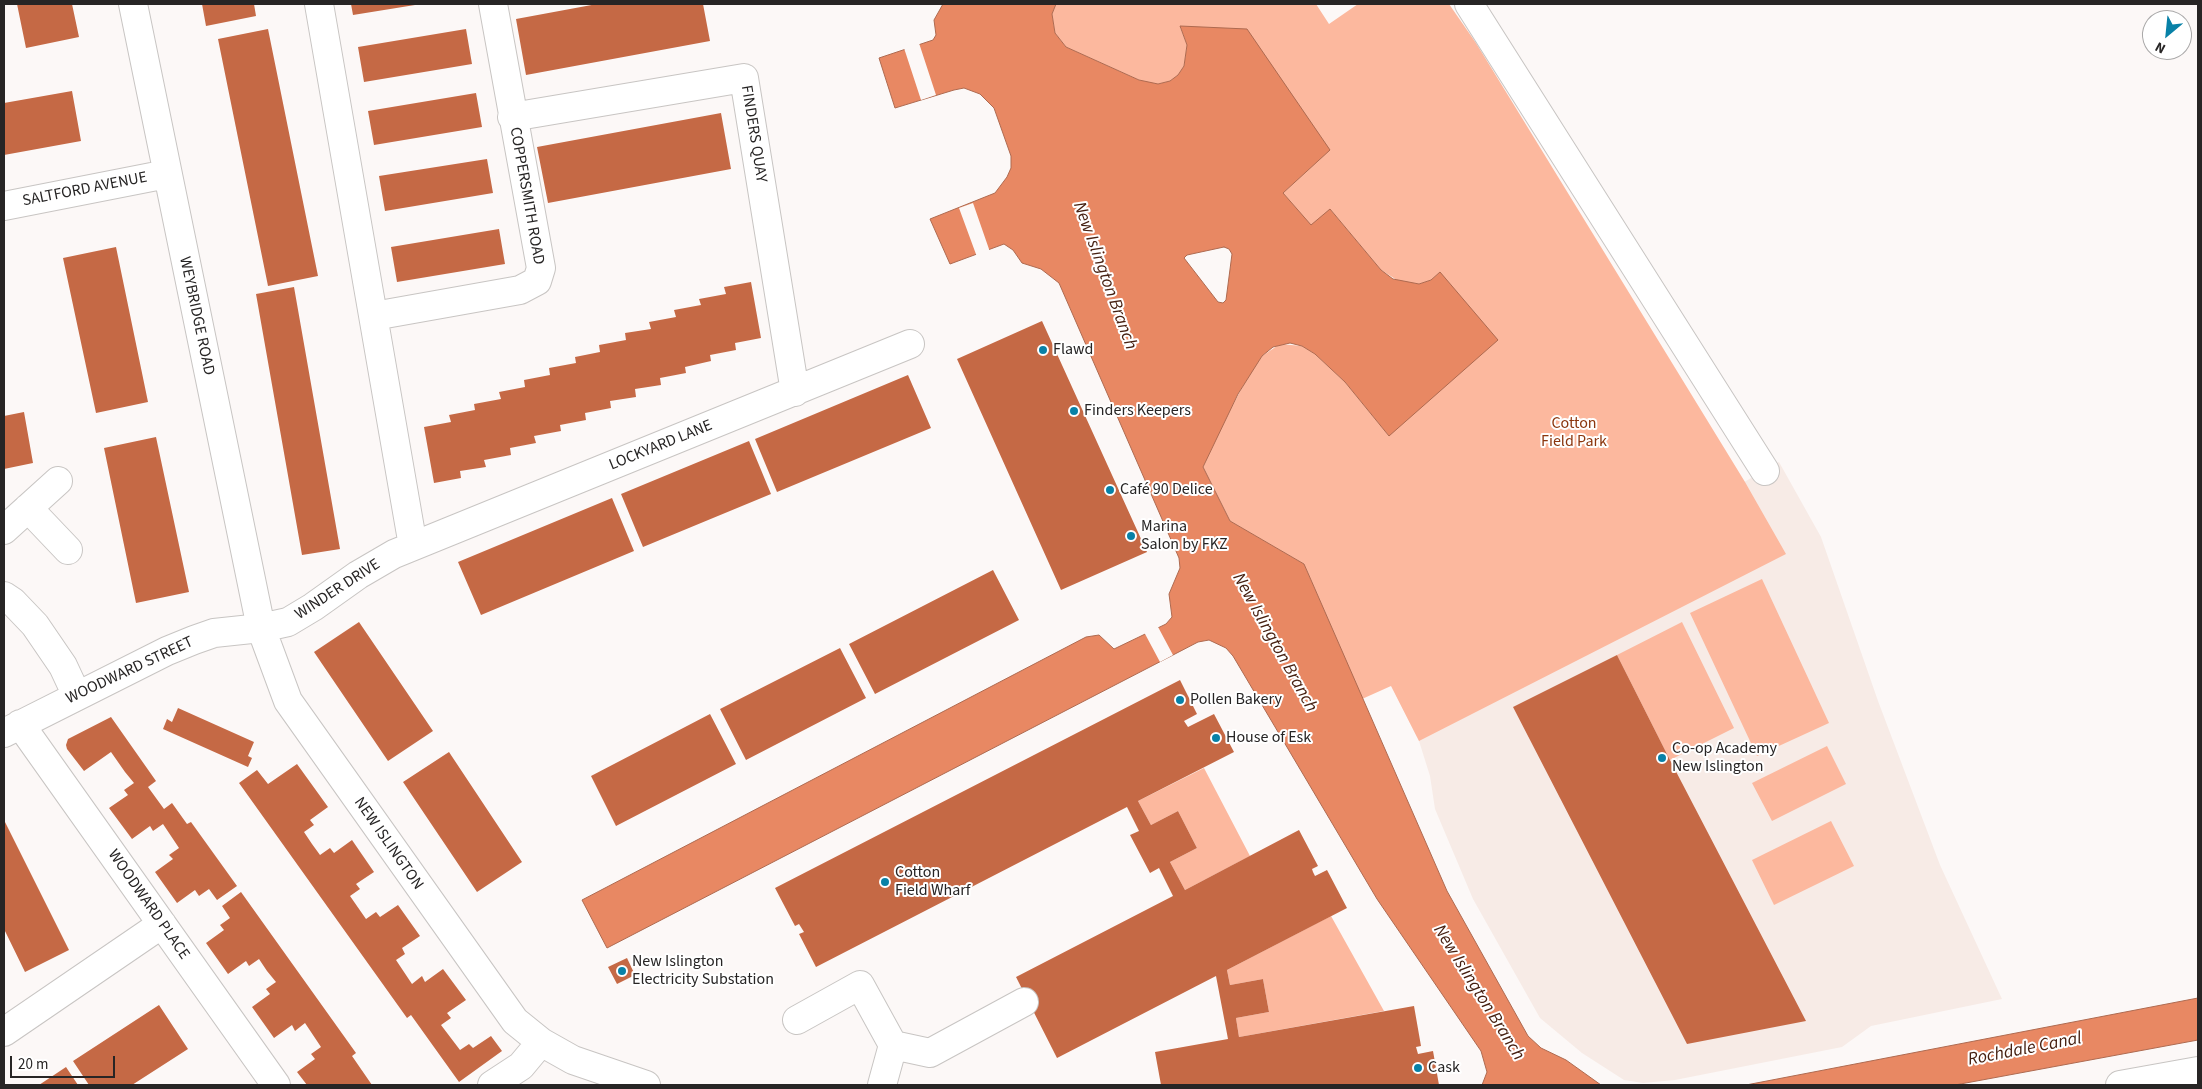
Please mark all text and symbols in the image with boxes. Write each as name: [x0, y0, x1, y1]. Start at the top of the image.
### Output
north arrow: [2142, 10, 2192, 60]
text: N: [2152, 36, 2169, 58]
street label: FINDERS QUAY: [736, 84, 770, 184]
street label: COPPERSMITH ROAD: [504, 126, 548, 266]
street label: SALTFORD AVENUE: [21, 169, 149, 211]
water label: New Islington Branch: [1067, 199, 1141, 353]
street label: WEYBRIDGE ROAD: [174, 255, 218, 377]
place label: Flawd: [1053, 340, 1093, 360]
marker: Flawd: [1037, 344, 1049, 356]
place label: Finders Keepers: [1084, 401, 1191, 421]
marker: Finders Keepers: [1068, 405, 1080, 417]
park label: Cotton Field Park: [1541, 414, 1607, 452]
street label: LOCKYARD LANE: [607, 417, 715, 475]
place label: Café 90 Delice: [1120, 480, 1213, 500]
marker: Café 90 Delice: [1104, 484, 1116, 496]
place label: Marina Salon by FKZ: [1141, 517, 1228, 555]
marker: Marina Salon by FKZ: [1125, 530, 1137, 542]
street label: WINDER DRIVE: [292, 555, 384, 625]
water label: New Islington Branch: [1227, 570, 1321, 716]
street label: WOODWARD STREET: [63, 633, 197, 709]
place label: Pollen Bakery: [1190, 690, 1282, 710]
marker: Pollen Bakery: [1174, 694, 1186, 706]
place label: House of Esk: [1226, 728, 1311, 748]
marker: House of Esk: [1210, 732, 1222, 744]
place label: Co-op Academy New Islington: [1672, 739, 1777, 777]
marker: Co-op Academy New Islington: [1656, 752, 1668, 764]
street label: NEW ISLINGTON: [349, 794, 427, 894]
street label: WOODWARD PLACE: [103, 846, 193, 964]
place label: Cotton Field Wharf: [895, 863, 971, 901]
marker: Cotton Field Wharf: [879, 876, 891, 888]
water label: New Islington Branch: [1428, 921, 1528, 1065]
place label: New Islington Electricity Substation: [632, 952, 774, 990]
marker: New Islington Electricity Substation: [616, 965, 628, 977]
water label: Rochdale Canal: [1966, 1028, 2084, 1072]
scale bar: [12, 1046, 118, 1078]
text: 20 m: [18, 1054, 48, 1075]
place label: Cask: [1428, 1058, 1460, 1078]
marker: Cask: [1412, 1062, 1424, 1074]

